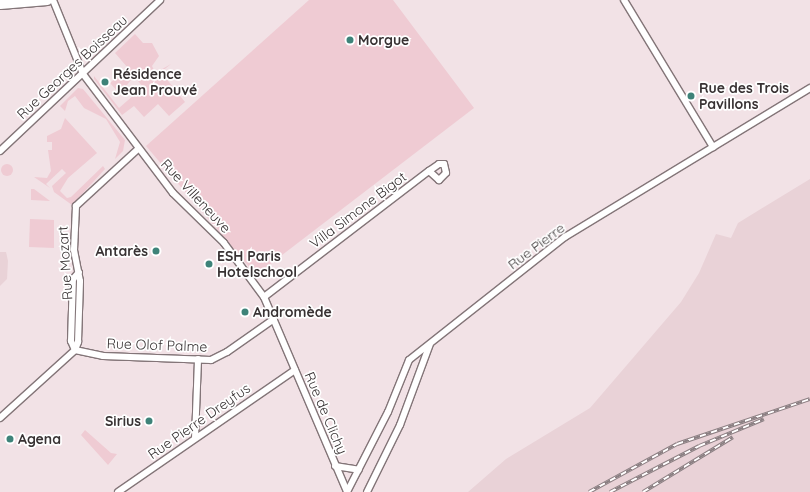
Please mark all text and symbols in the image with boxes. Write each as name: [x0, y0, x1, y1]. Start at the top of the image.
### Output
street label: Rue Georges Boisseau: [13, 11, 131, 123]
place label: Morgue: [358, 32, 409, 48]
marker: Morgue: [345, 35, 355, 45]
place label: Résidence Jean Prouvé: [113, 66, 197, 98]
marker: Résidence Jean Prouvé: [100, 77, 110, 87]
place label: Rue des Trois Pavillons: [699, 80, 789, 112]
marker: Rue des Trois Pavillons: [686, 91, 696, 101]
street label: Rue Villeneuve: [158, 156, 234, 236]
street label: Villa Simone Bigot: [306, 168, 410, 252]
street label: Rue Pierre: [504, 219, 568, 273]
street label: Rue Mozart: [54, 225, 76, 301]
place label: Antarès: [95, 243, 148, 259]
marker: Antarès: [151, 246, 161, 256]
place label: ESH Paris Hotelschool: [217, 248, 297, 280]
marker: ESH Paris Hotelschool: [204, 259, 214, 269]
place label: Andromède: [253, 304, 332, 320]
marker: Andromède: [240, 307, 250, 317]
street label: Rue Olof Palme: [106, 335, 208, 355]
street label: Rue de Clichy: [301, 369, 351, 457]
street label: Rue Pierre Dreyfus: [145, 379, 253, 463]
place label: Sirius: [105, 413, 141, 429]
marker: Sirius: [144, 416, 154, 426]
place label: Agena: [18, 431, 61, 447]
marker: Agena: [5, 434, 15, 444]

